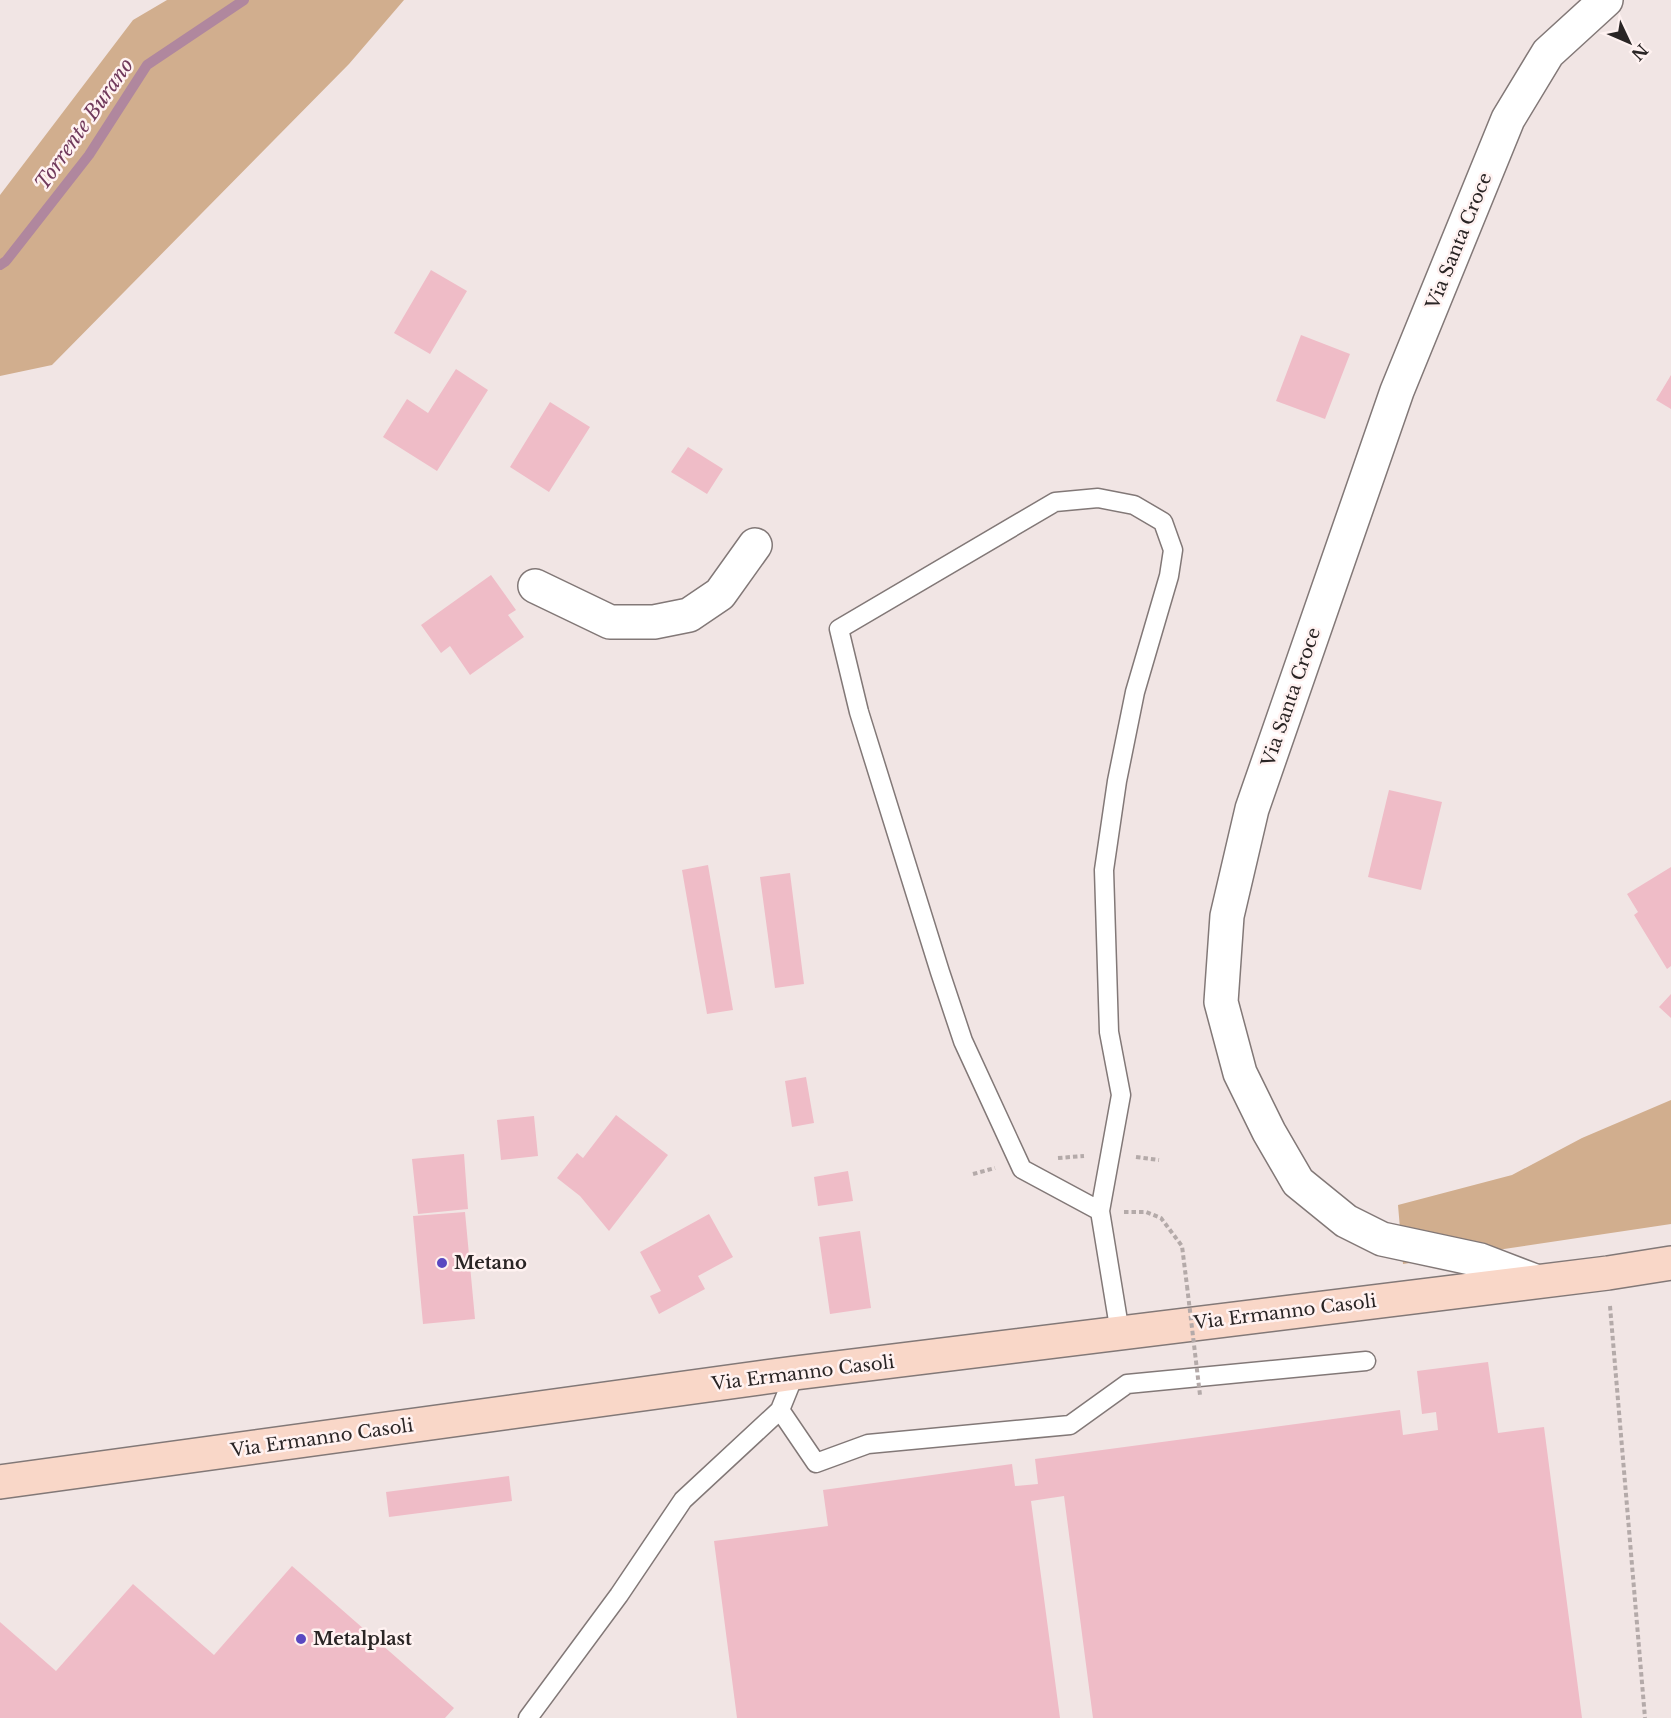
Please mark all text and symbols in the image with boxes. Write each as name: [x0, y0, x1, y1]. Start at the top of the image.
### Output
north arrow: [1599, 12, 1659, 72]
text: N: [1627, 40, 1652, 65]
water label: Torrente Burano: [30, 54, 138, 194]
street label: Via Santa Croce: [1421, 170, 1496, 313]
street label: Via Santa Croce: [1257, 625, 1325, 770]
place label: Metano: [454, 1252, 527, 1274]
marker: Metano: [435, 1256, 449, 1270]
street label: Via Ermanno Casoli: [1191, 1290, 1378, 1334]
street label: Via Ermanno Casoli: [709, 1351, 896, 1395]
street label: Via Ermanno Casoli: [228, 1414, 415, 1462]
place label: Metalplast: [313, 1628, 412, 1650]
marker: Metalplast: [294, 1632, 308, 1646]

